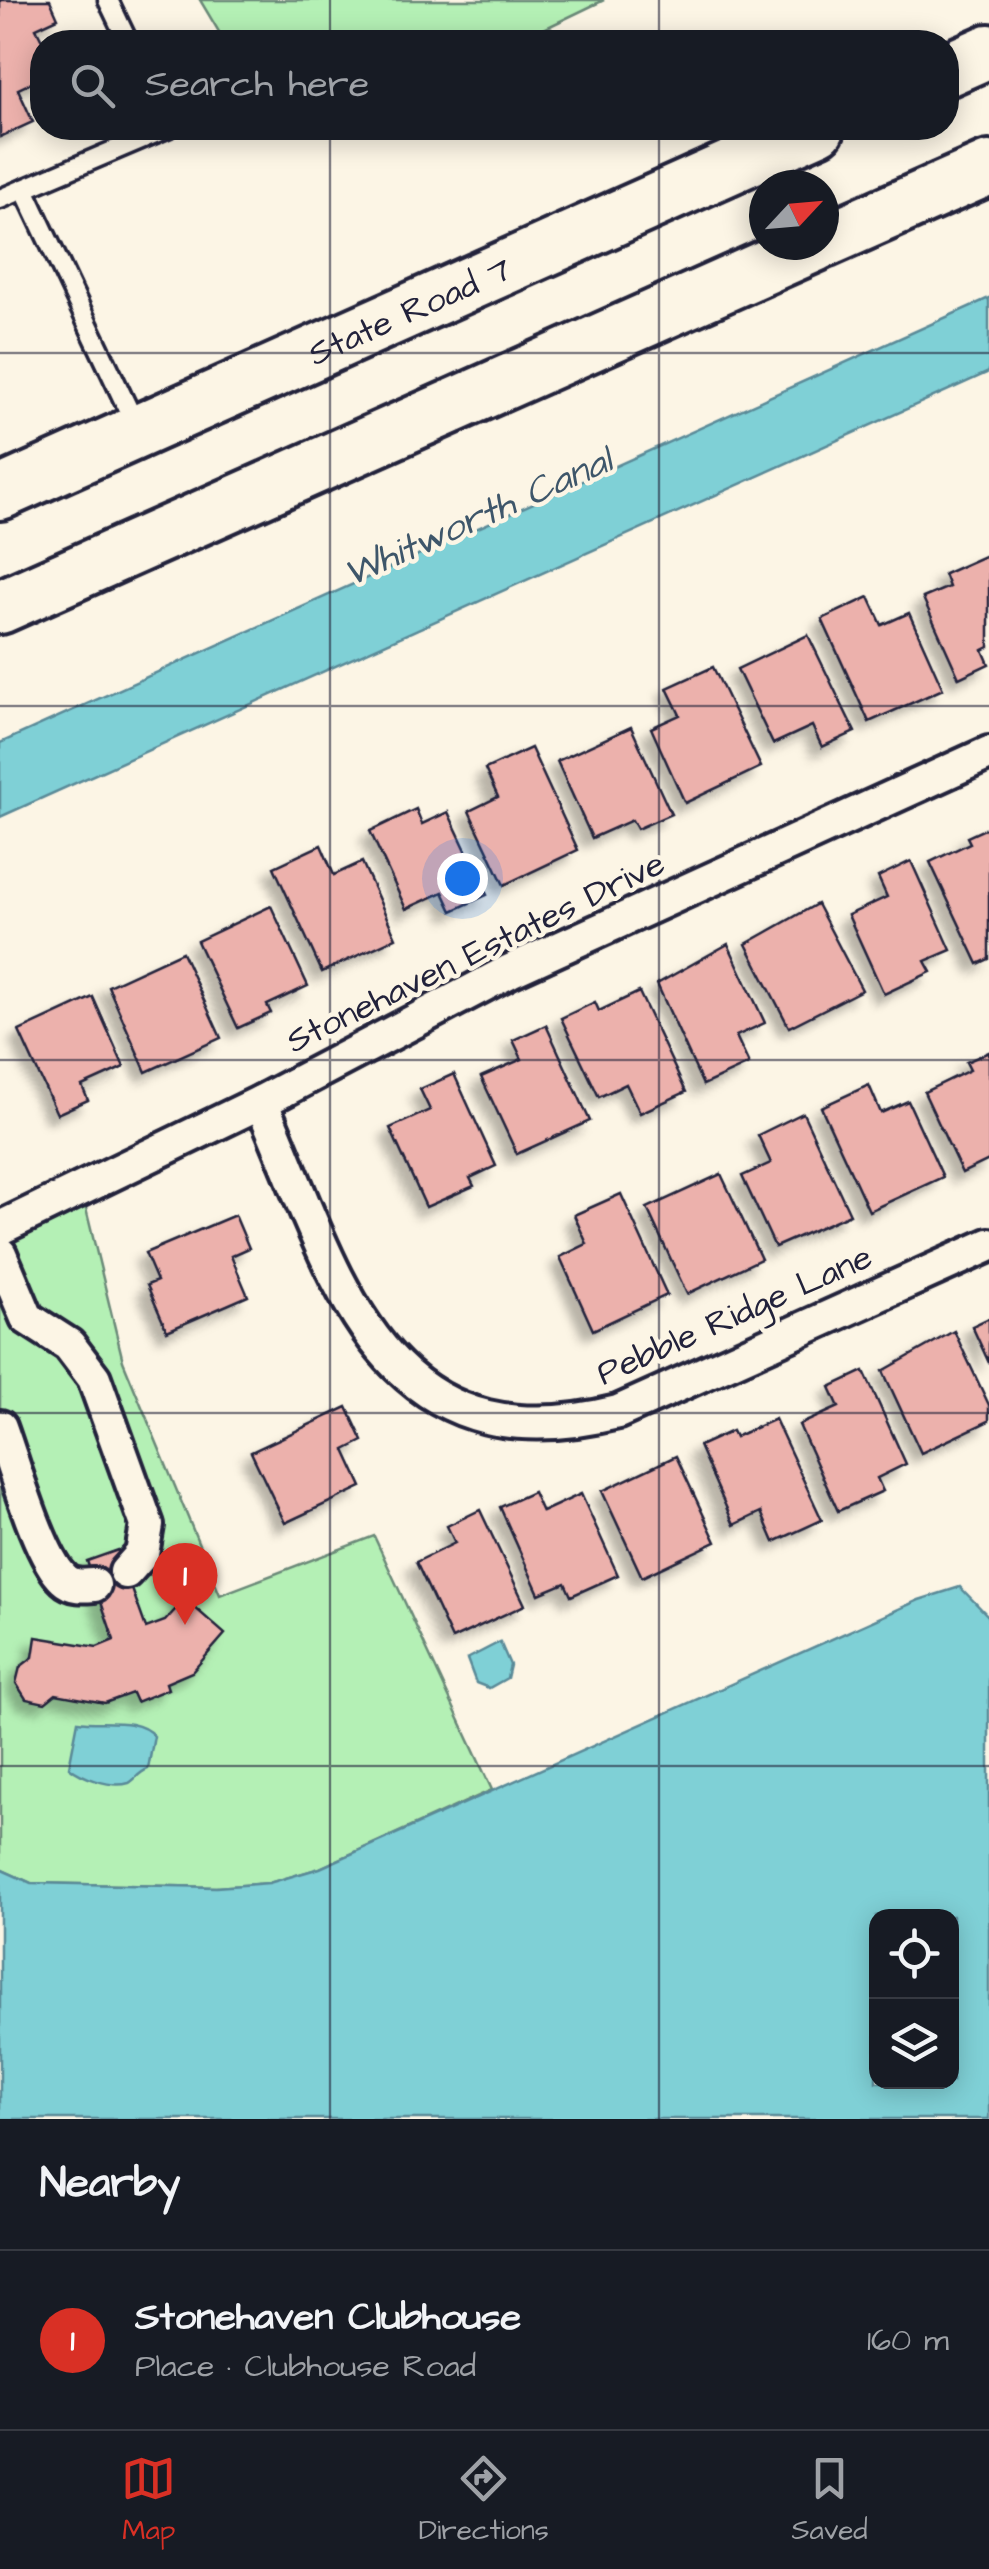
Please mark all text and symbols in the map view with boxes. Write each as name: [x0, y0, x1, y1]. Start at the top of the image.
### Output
search box: [30, 30, 959, 140]
icon: search: [65, 58, 120, 113]
text: Search here: [145, 59, 369, 111]
north arrow: [749, 170, 839, 260]
street label: State Road 7: [300, 245, 519, 379]
water label: Whitworth Canal: [335, 434, 624, 600]
street label: Stonehaven Estates Drive: [278, 839, 673, 1066]
your location: [437, 853, 488, 904]
street label: Pebble Ridge Lane: [589, 1233, 881, 1400]
pin: 1: [152, 1542, 218, 1625]
map controls: [869, 1909, 959, 2089]
button: locate: [869, 1909, 959, 1999]
button: layers: [869, 1999, 959, 2089]
text: Nearby: [40, 2155, 180, 2213]
text: Stonehaven Clubhouse: [135, 2292, 521, 2344]
text: 1: [70, 2318, 75, 2363]
text: 160 m: [867, 2318, 949, 2363]
text: Place · Clubhouse Road: [135, 2344, 476, 2389]
tab: Map: [121, 2451, 176, 2550]
tab: Directions: [419, 2451, 549, 2550]
tab: Saved: [791, 2451, 868, 2550]

